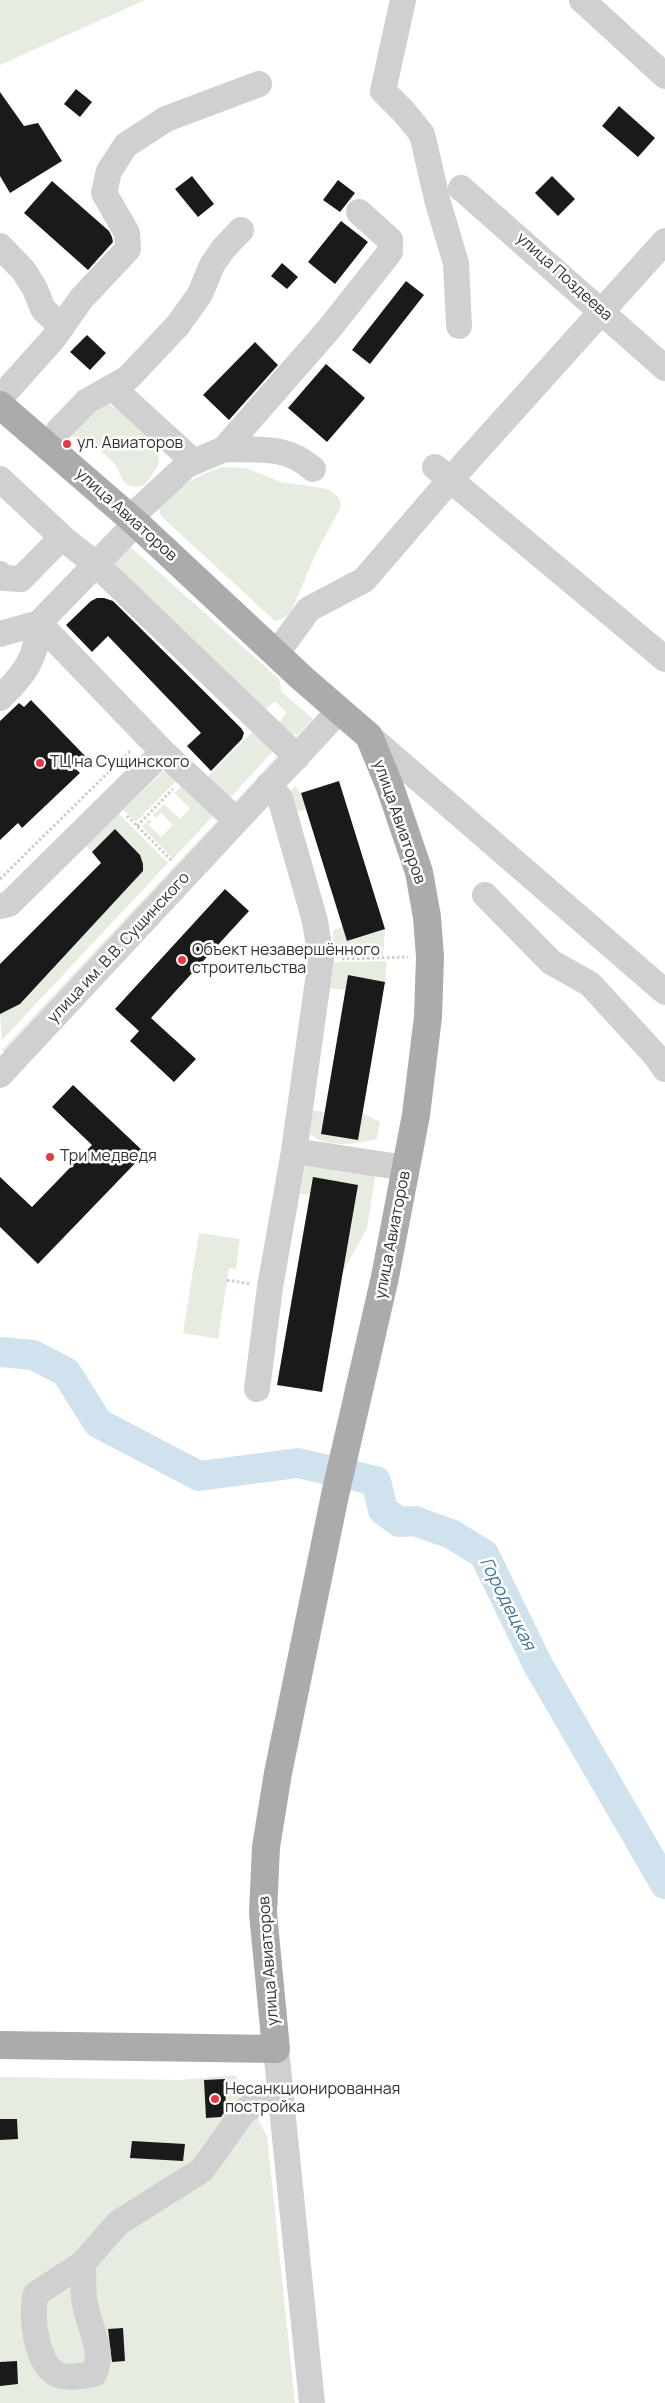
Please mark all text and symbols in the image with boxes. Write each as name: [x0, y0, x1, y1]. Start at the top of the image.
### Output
street label: улица Поздеева: [512, 229, 616, 325]
place label: ул. Авиаторов: [77, 434, 183, 454]
marker: ул. Авиаторов: [61, 438, 73, 450]
street label: улица Авиаторов: [71, 464, 181, 566]
place label: ТЦ на Сущинского: [50, 753, 189, 773]
marker: ТЦ на Сущинского: [34, 757, 46, 769]
street label: улица Авиаторов: [369, 757, 429, 887]
street label: улица им. В.В. Сущинского: [44, 869, 194, 1027]
place label: Объект незавершённого строительства: [192, 941, 380, 979]
marker: Объект незавершённого строительства: [176, 954, 188, 966]
place label: Три медведя: [60, 1147, 157, 1167]
marker: Три медведя: [44, 1151, 56, 1163]
street label: улица Авиаторов: [371, 1169, 415, 1301]
water label: Городецкая: [474, 1554, 540, 1654]
street label: улица Авиаторов: [255, 1895, 283, 2027]
place label: Несанкционированная постройка: [225, 2080, 400, 2118]
marker: Несанкционированная постройка: [209, 2093, 221, 2105]

